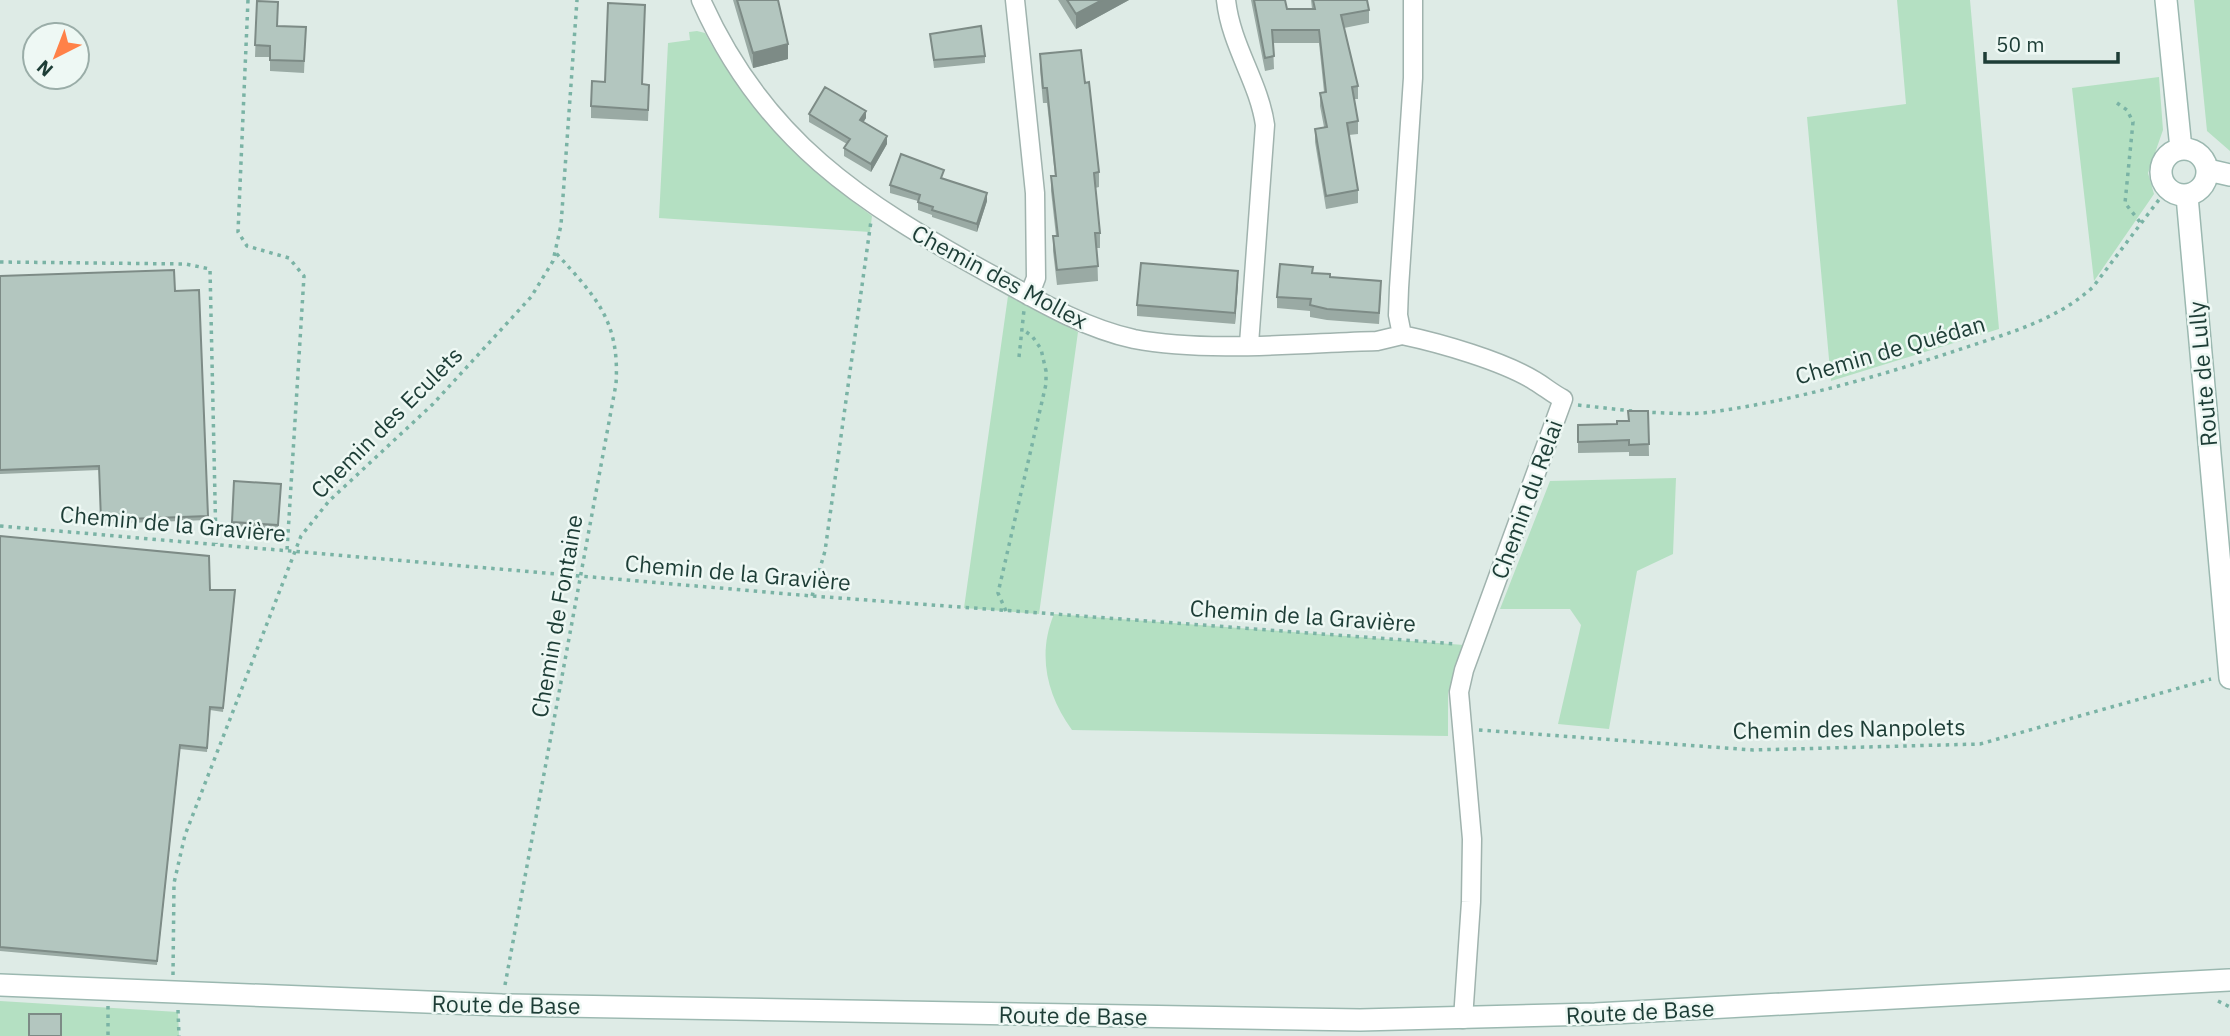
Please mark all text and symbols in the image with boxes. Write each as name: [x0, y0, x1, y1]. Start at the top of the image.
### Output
north arrow: [21, 21, 91, 91]
scale bar: [1985, 21, 2118, 65]
text: 50 m: [1996, 30, 2045, 58]
text: N: [31, 55, 58, 82]
street label: Chemin des Mollex: [907, 217, 1093, 335]
street label: Route de Lully: [2181, 300, 2223, 448]
street label: Chemin de Quédan: [1791, 308, 1989, 390]
street label: Chemin des Eculets: [304, 340, 468, 504]
street label: Chemin du Relai: [1483, 415, 1569, 583]
street label: Chemin de la Gravière: [59, 498, 287, 548]
street label: Chemin de Fontaine: [523, 512, 589, 720]
street label: Chemin de la Gravière: [624, 547, 852, 597]
street label: Chemin de la Gravière: [1189, 592, 1417, 638]
street label: Chemin des Nanpolets: [1732, 711, 1966, 745]
street label: Route de Base: [431, 988, 581, 1020]
street label: Route de Base: [1565, 992, 1715, 1030]
street label: Route de Base: [998, 999, 1148, 1031]

